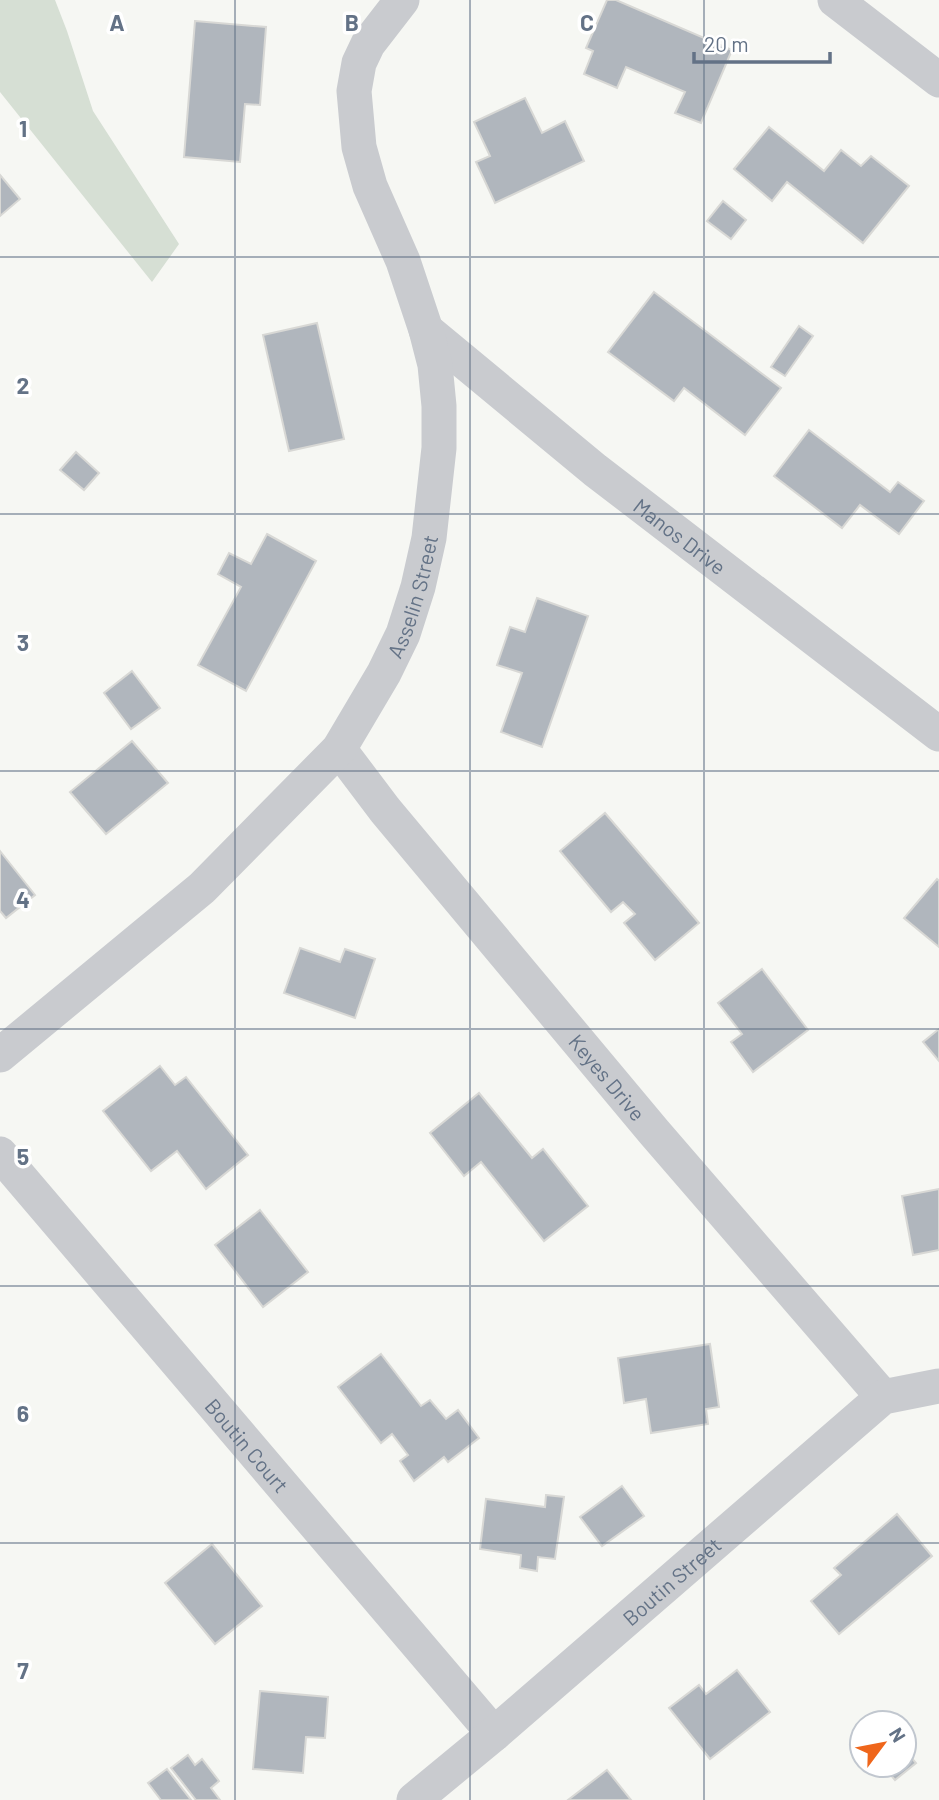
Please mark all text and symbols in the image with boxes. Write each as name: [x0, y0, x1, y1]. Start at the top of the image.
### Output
text: A: [109, 8, 125, 36]
text: B: [345, 8, 359, 36]
text: C: [580, 8, 594, 36]
scale bar: [694, 21, 830, 65]
text: 20 m: [704, 31, 749, 56]
text: 1: [19, 114, 27, 142]
text: 2: [17, 371, 29, 399]
street label: Manos Drive: [629, 492, 731, 579]
street label: Asselin Street: [381, 532, 442, 661]
text: 3: [17, 628, 29, 656]
text: 4: [16, 885, 30, 913]
street label: Keyes Drive: [565, 1028, 651, 1125]
text: 5: [17, 1142, 29, 1170]
street label: Boutin Court: [201, 1393, 295, 1497]
text: 6: [17, 1399, 29, 1427]
street label: Boutin Street: [617, 1531, 725, 1630]
text: 7: [17, 1656, 29, 1684]
north arrow: [848, 1709, 918, 1779]
text: N: [885, 1723, 911, 1746]

